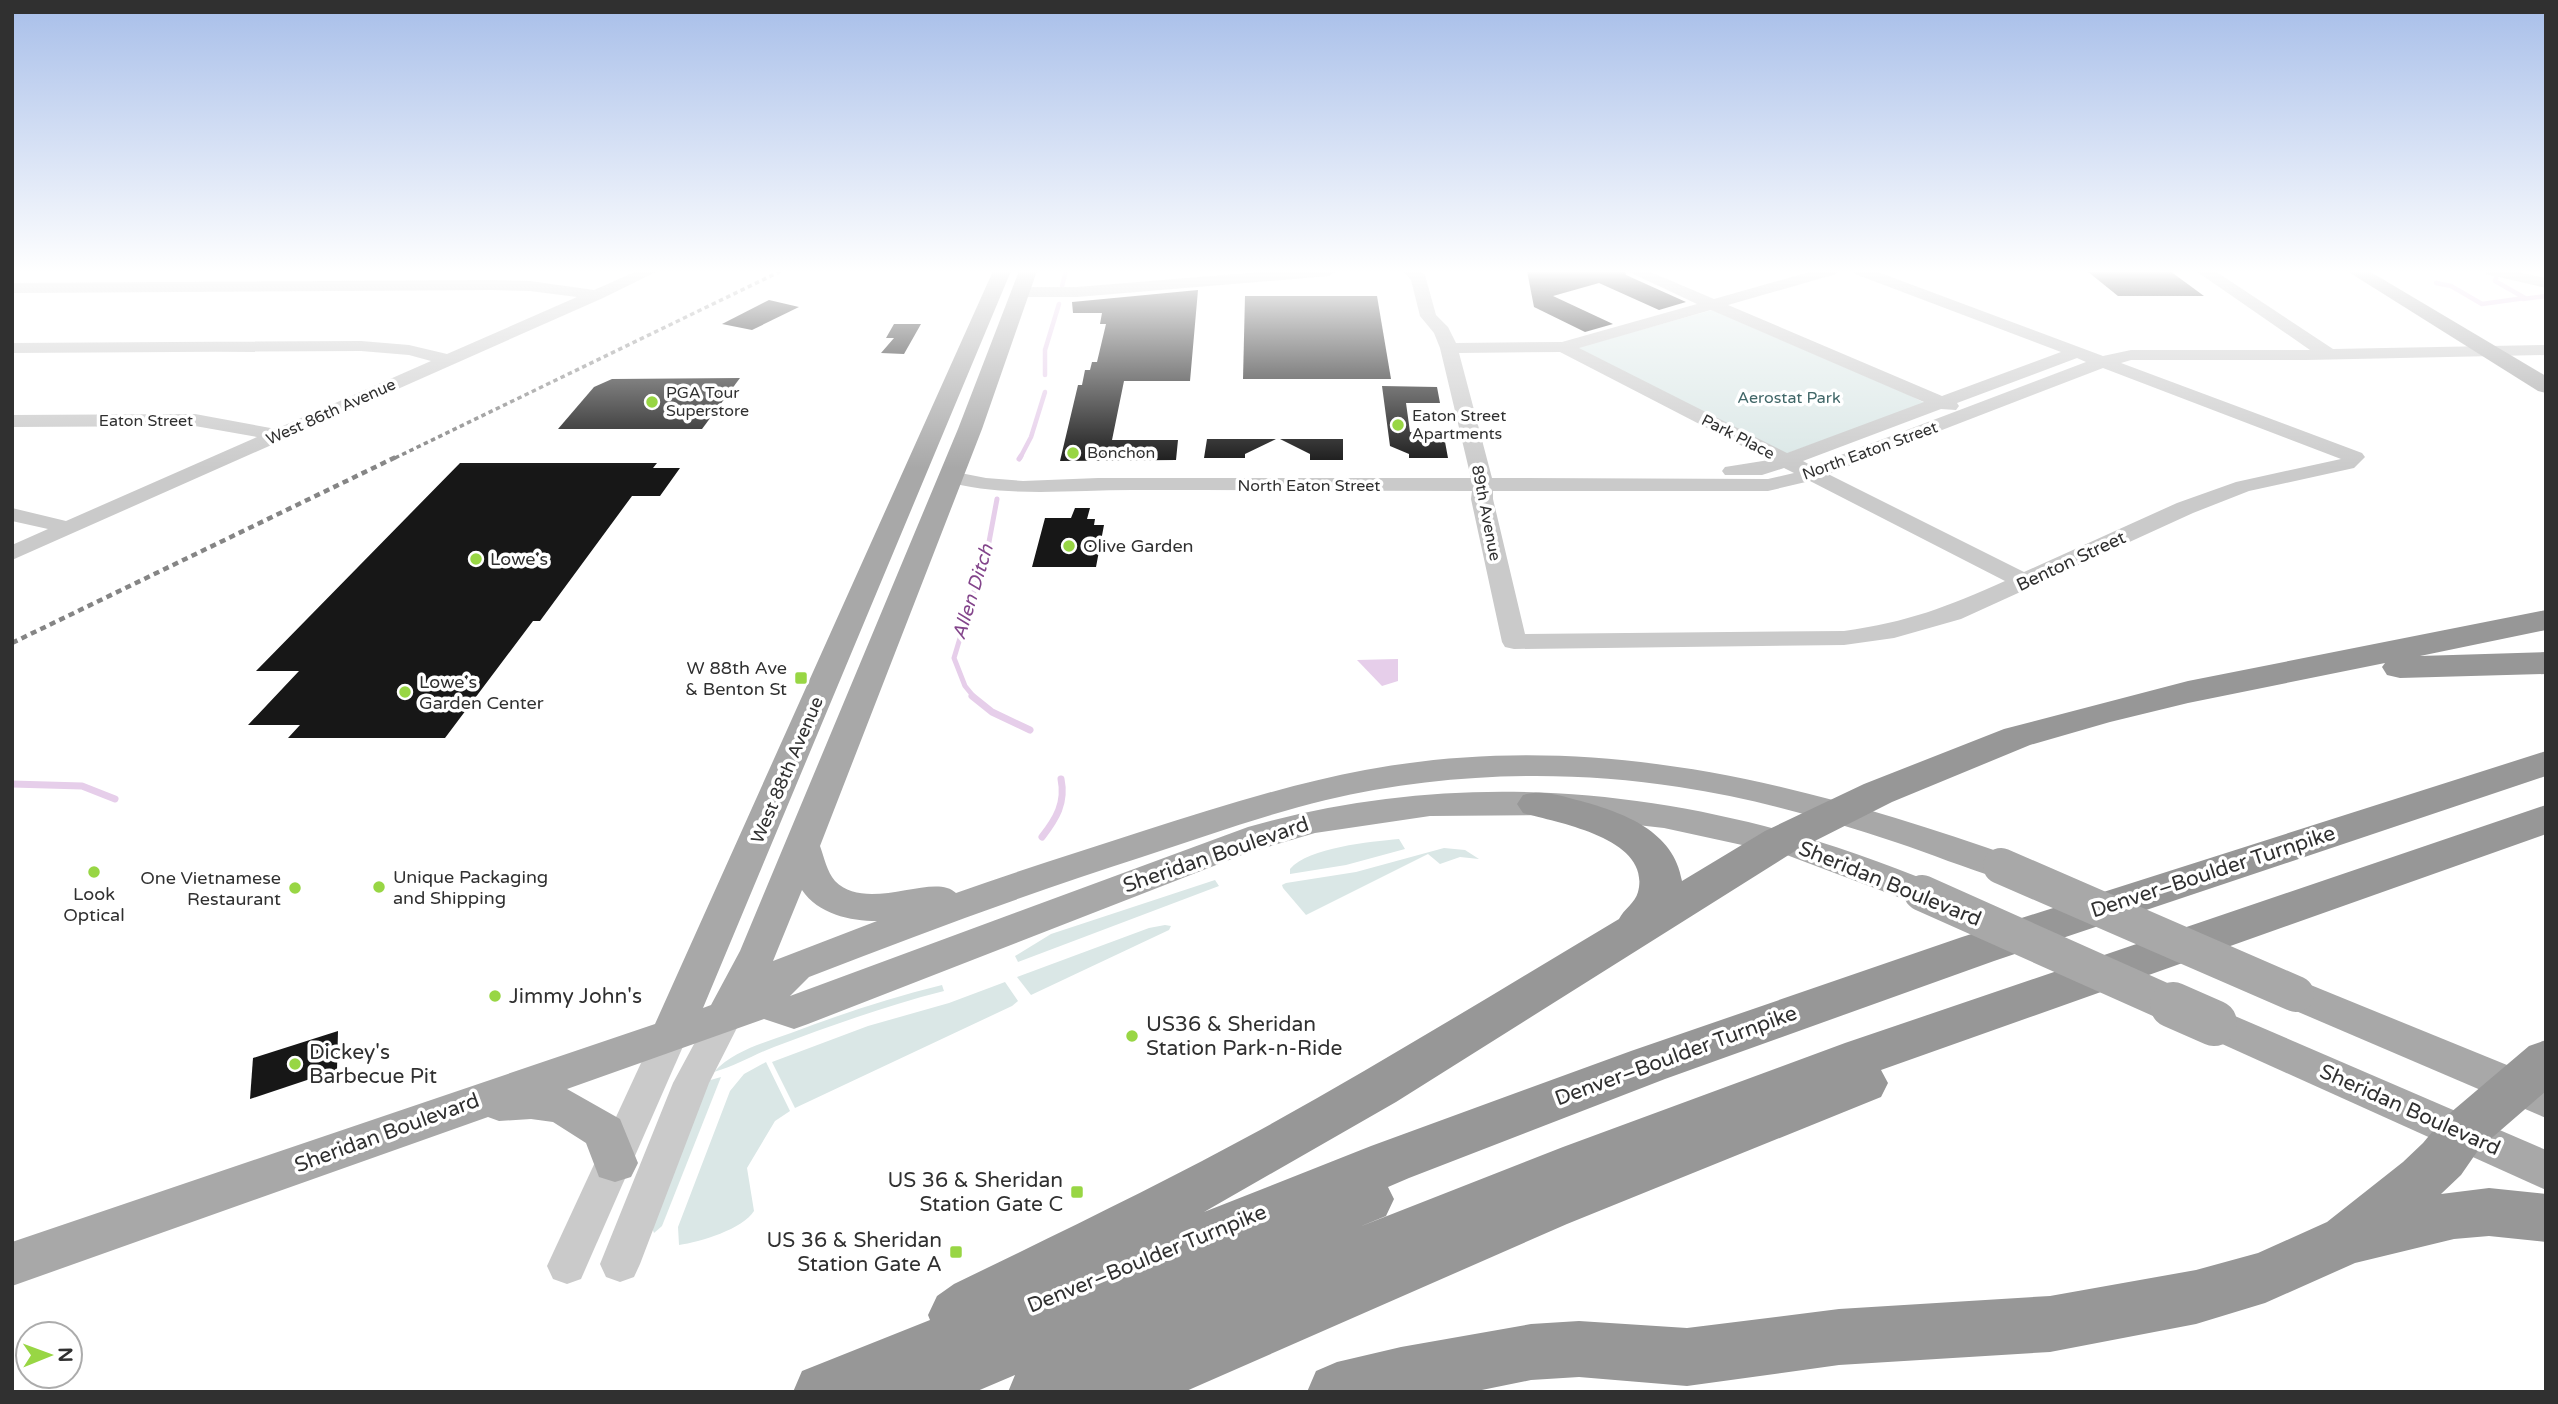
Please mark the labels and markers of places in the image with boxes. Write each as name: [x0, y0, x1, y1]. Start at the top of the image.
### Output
place label: PGA Tour Superstore: [666, 383, 749, 421]
marker: PGA Tour Superstore: [644, 394, 660, 410]
place label: Eaton Street Apartments: [1412, 406, 1506, 444]
marker: Eaton Street Apartments: [1390, 417, 1406, 433]
place label: Bonchon: [1087, 443, 1155, 463]
marker: Bonchon: [1065, 445, 1081, 461]
place label: Olive Garden: [1083, 535, 1194, 557]
marker: Olive Garden: [1061, 538, 1077, 554]
place label: Lowe's: [490, 548, 548, 570]
marker: Lowe's: [468, 551, 484, 567]
place label: W 88th Ave & Benton St: [685, 657, 787, 700]
marker: W 88th Ave & Benton St: [793, 670, 809, 686]
place label: Lowe's Garden Center: [419, 671, 544, 714]
marker: Lowe's Garden Center: [397, 684, 413, 700]
marker: Look Optical: [86, 864, 102, 880]
place label: Unique Packaging and Shipping: [393, 866, 548, 909]
place label: One Vietnamese Restaurant: [140, 867, 281, 910]
marker: Unique Packaging and Shipping: [371, 879, 387, 895]
marker: One Vietnamese Restaurant: [287, 880, 303, 896]
place label: Look Optical: [63, 883, 125, 926]
place label: Jimmy John's: [509, 984, 642, 1009]
marker: Jimmy John's: [487, 988, 503, 1004]
place label: US36 & Sheridan Station Park-n-Ride: [1146, 1012, 1343, 1061]
marker: US36 & Sheridan Station Park-n-Ride: [1124, 1028, 1140, 1044]
place label: Dickey's Barbecue Pit: [309, 1040, 437, 1089]
marker: Dickey's Barbecue Pit: [287, 1056, 303, 1072]
place label: US 36 & Sheridan Station Gate C: [887, 1168, 1063, 1217]
marker: US 36 & Sheridan Station Gate C: [1069, 1184, 1085, 1200]
place label: US 36 & Sheridan Station Gate A: [766, 1228, 942, 1277]
marker: US 36 & Sheridan Station Gate A: [948, 1244, 964, 1260]

